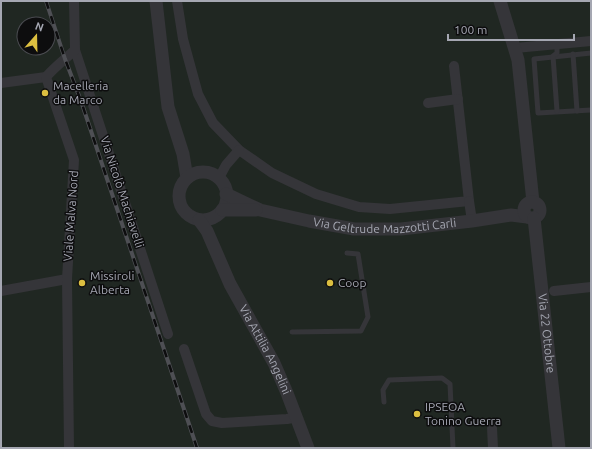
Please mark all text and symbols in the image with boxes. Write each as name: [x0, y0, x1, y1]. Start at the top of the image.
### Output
north arrow: [16, 16, 56, 56]
scale bar: [448, 16, 574, 42]
text: N: [34, 20, 45, 34]
text: 100 m: [454, 23, 487, 36]
place label: Macelleria da Marco: [53, 79, 108, 106]
marker: Macelleria da Marco: [40, 88, 50, 98]
street label: Via Nicolò Machiavelli: [98, 134, 147, 249]
street label: Viale Malva Nord: [61, 170, 80, 262]
street label: Via Geltrude Mazzotti Carli: [312, 215, 457, 235]
place label: Missiroli Alberta: [90, 269, 134, 296]
place label: Coop: [338, 276, 366, 289]
marker: Missiroli Alberta: [77, 278, 87, 288]
marker: Coop: [325, 278, 335, 288]
street label: Via 22 Ottobre: [536, 293, 558, 374]
street label: Via Attilia Angelini: [237, 303, 294, 396]
place label: IPSEOA Tonino Guerra: [425, 400, 501, 427]
marker: IPSEOA Tonino Guerra: [412, 409, 422, 419]

